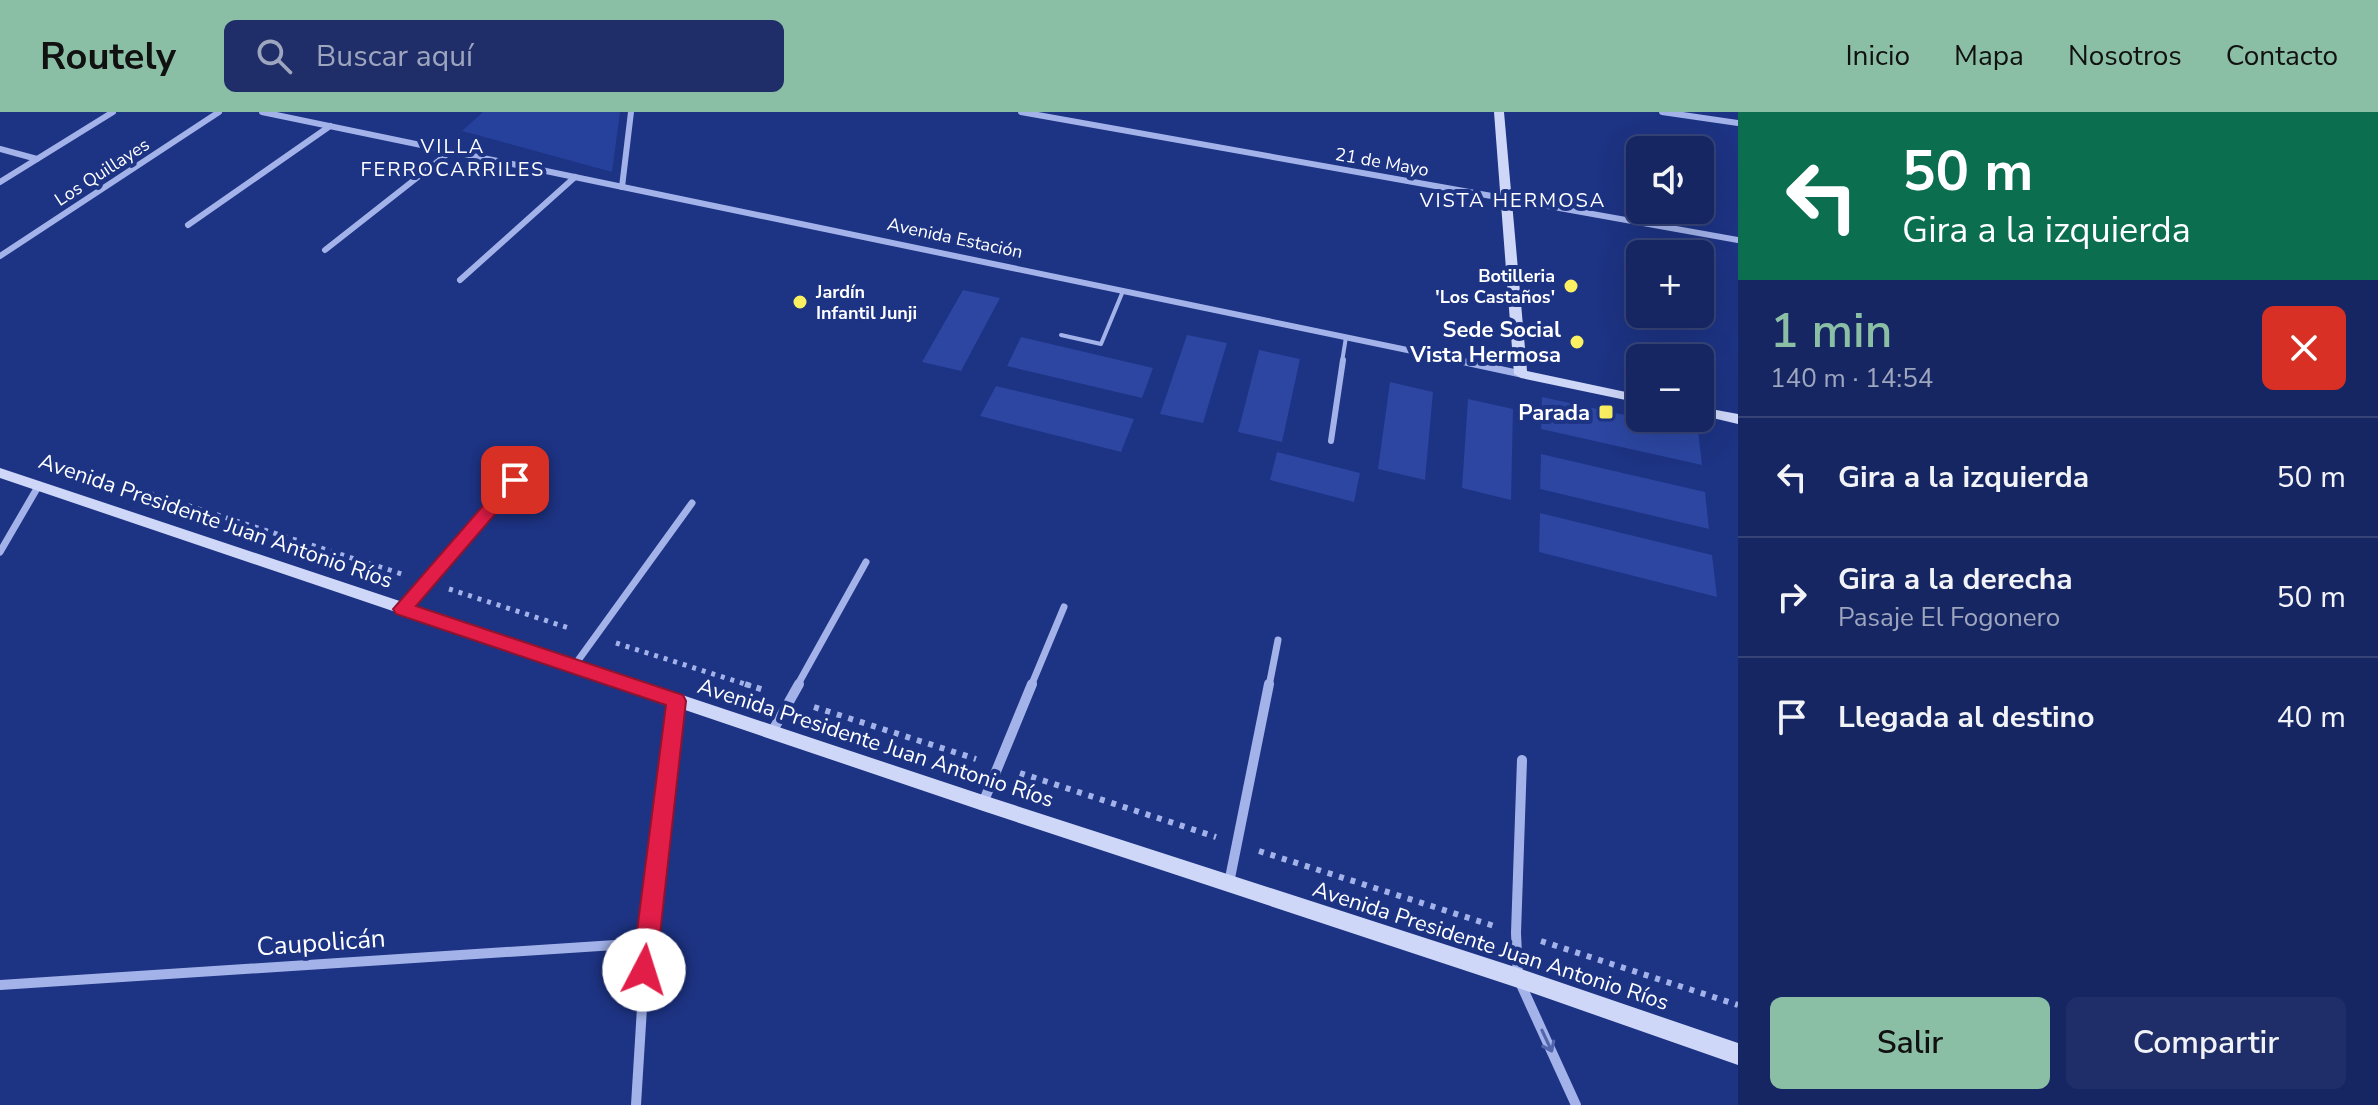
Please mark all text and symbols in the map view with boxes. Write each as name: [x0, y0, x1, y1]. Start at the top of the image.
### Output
search box: [224, 20, 784, 92]
text: Routely: [40, 31, 176, 82]
icon: search: [252, 34, 296, 78]
text: Buscar aquí: [316, 36, 473, 77]
text: Inicio: [1845, 37, 1910, 75]
text: Mapa: [1954, 37, 2024, 75]
text: Nosotros: [2068, 37, 2182, 75]
text: Contacto: [2226, 37, 2338, 75]
street label: Los Quillayes: [50, 132, 154, 212]
district label: VILLA FERROCARRILES: [361, 133, 545, 183]
text: 50 m: [1902, 133, 2033, 210]
map controls: [1626, 136, 1714, 432]
button: sound: [1626, 136, 1714, 224]
street label: 21 de Mayo: [1333, 142, 1431, 182]
icon: left: [1770, 144, 1874, 248]
district label: VISTA HERMOSA: [1419, 187, 1606, 214]
text: Gira a la izquierda: [1902, 206, 2191, 255]
street label: Avenida Estación: [885, 212, 1025, 264]
button: +: [1626, 240, 1714, 328]
place label: Botilleria 'Los Castaños': [1435, 264, 1555, 309]
marker: Botilleria 'Los Castaños': [1562, 277, 1580, 295]
place label: Jardín Infantil Junji: [815, 280, 917, 325]
marker: Jardín Infantil Junji: [791, 293, 809, 311]
text: 1 min: [1770, 298, 1892, 364]
button: close: [2262, 306, 2346, 390]
place label: Sede Social Vista Hermosa: [1409, 315, 1561, 370]
marker: Sede Social Vista Hermosa: [1568, 333, 1586, 351]
button: −: [1626, 344, 1714, 432]
text: 140 m · 14:54: [1770, 361, 1933, 396]
place label: Parada: [1518, 398, 1590, 428]
marker: Parada: [1597, 403, 1615, 421]
street label: Avenida Presidente Juan Antonio Ríos: [35, 446, 397, 596]
pin: [481, 446, 549, 514]
icon: left: [1770, 455, 1814, 499]
text: Gira a la izquierda: [1838, 457, 2089, 498]
text: 50 m: [2277, 457, 2346, 498]
icon: arrive: [493, 458, 537, 502]
text: Gira a la derecha: [1838, 559, 2073, 600]
icon: right: [1770, 575, 1814, 619]
text: 50 m: [2277, 577, 2346, 618]
text: Pasaje El Fogonero: [1838, 600, 2060, 635]
street label: Avenida Presidente Juan Antonio Ríos: [694, 671, 1058, 815]
icon: arrive: [1770, 695, 1814, 739]
text: Llegada al destino: [1838, 697, 2094, 738]
text: 40 m: [2277, 697, 2346, 738]
street label: Avenida Presidente Juan Antonio Ríos: [1309, 874, 1673, 1018]
street label: Caupolicán: [255, 921, 387, 964]
position arrow: [602, 928, 686, 1012]
button: Salir: [1770, 997, 2050, 1089]
button: Compartir: [2066, 997, 2346, 1089]
one-way arrow: [1540, 1029, 1555, 1053]

